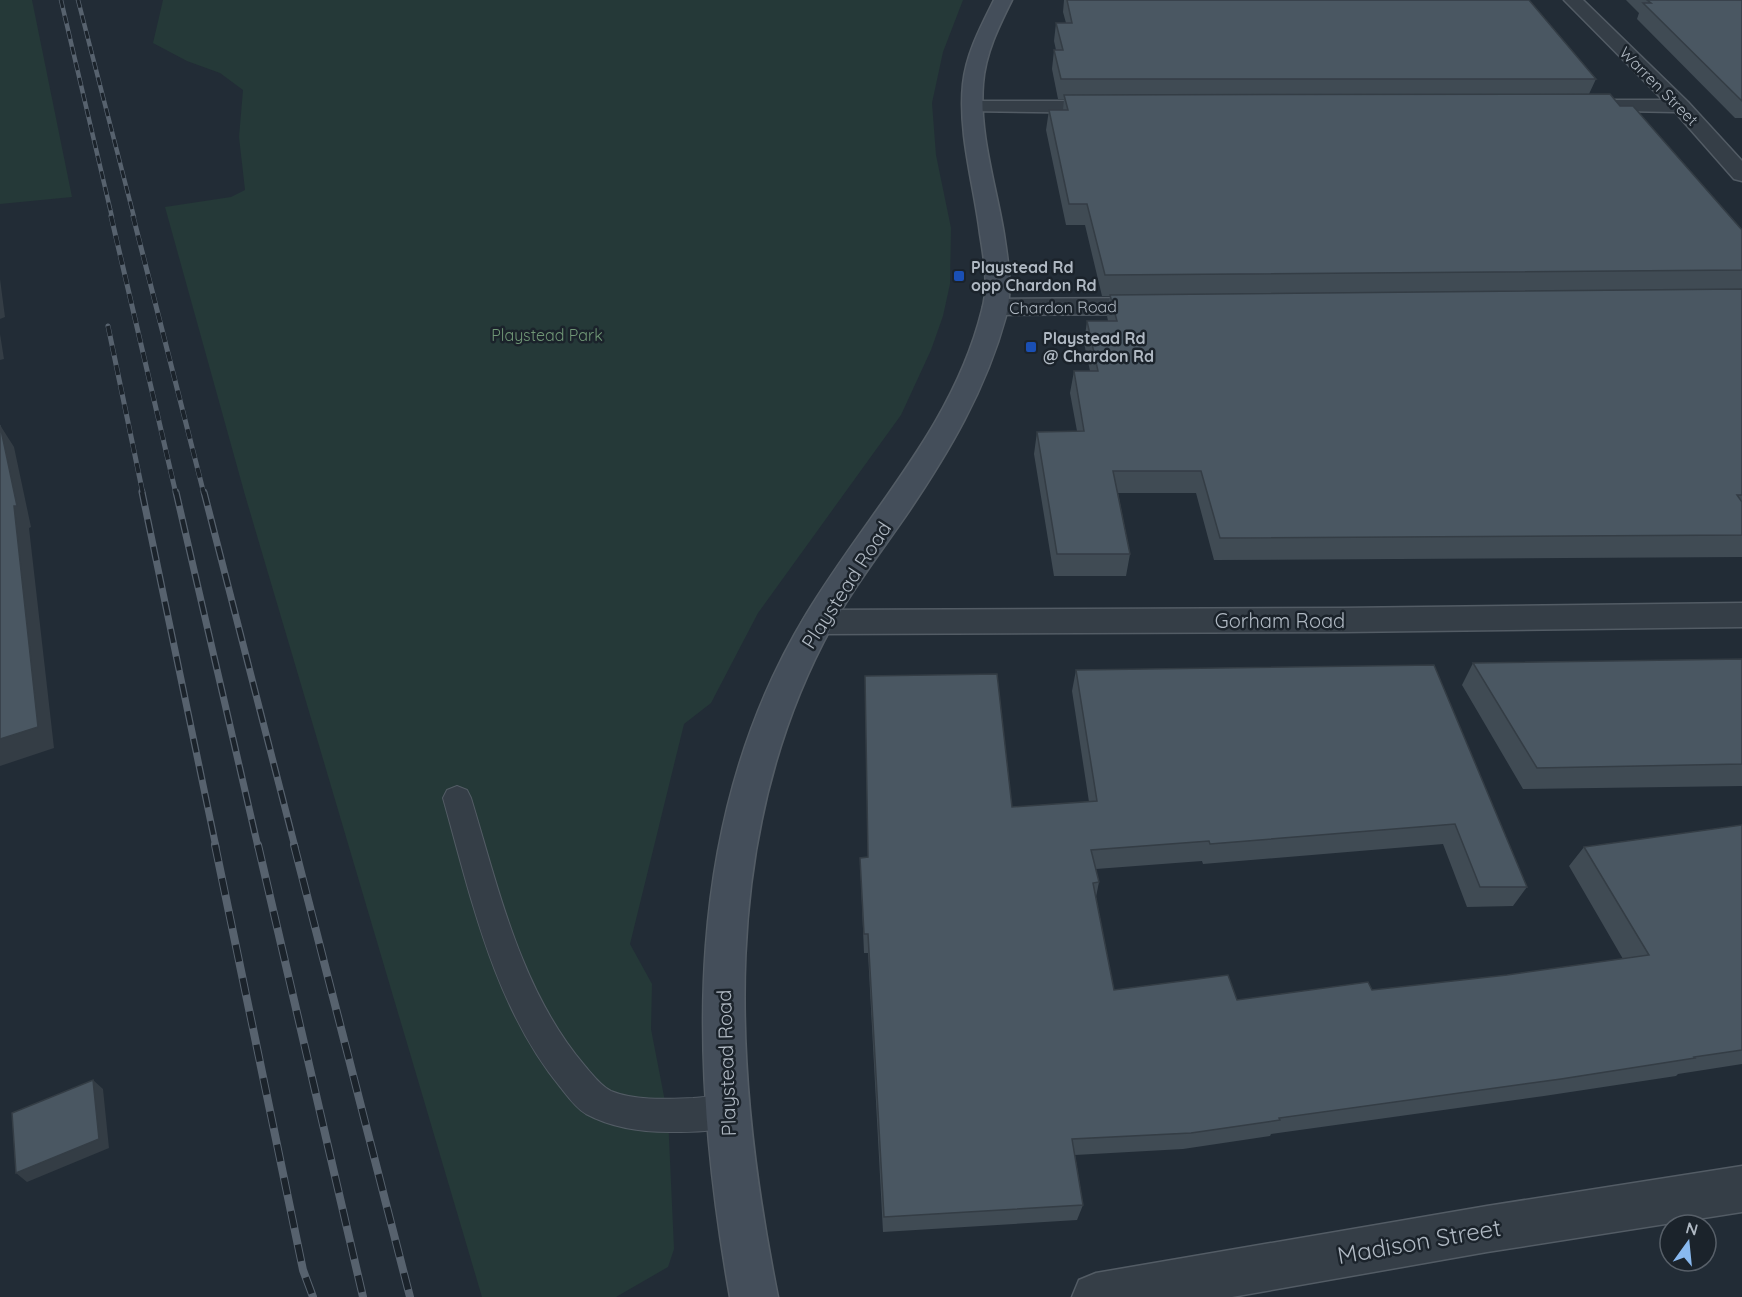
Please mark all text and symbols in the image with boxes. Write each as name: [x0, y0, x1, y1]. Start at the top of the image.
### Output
street label: Warren Street: [1615, 42, 1703, 130]
place label: Playstead Rd opp Chardon Rd: [971, 257, 1097, 295]
marker: Playstead Rd opp Chardon Rd: [952, 269, 966, 283]
street label: Chardon Road: [1009, 296, 1117, 318]
park label: Playstead Park: [491, 325, 603, 345]
place label: Playstead Rd @ Chardon Rd: [1043, 328, 1154, 366]
marker: Playstead Rd @ Chardon Rd: [1024, 340, 1038, 354]
street label: Playstead Road: [796, 517, 896, 653]
street label: Gorham Road: [1215, 608, 1345, 633]
street label: Playstead Road: [711, 989, 741, 1137]
street label: Madison Street: [1335, 1212, 1503, 1270]
north arrow: [1658, 1213, 1718, 1273]
text: N: [1684, 1217, 1700, 1240]

